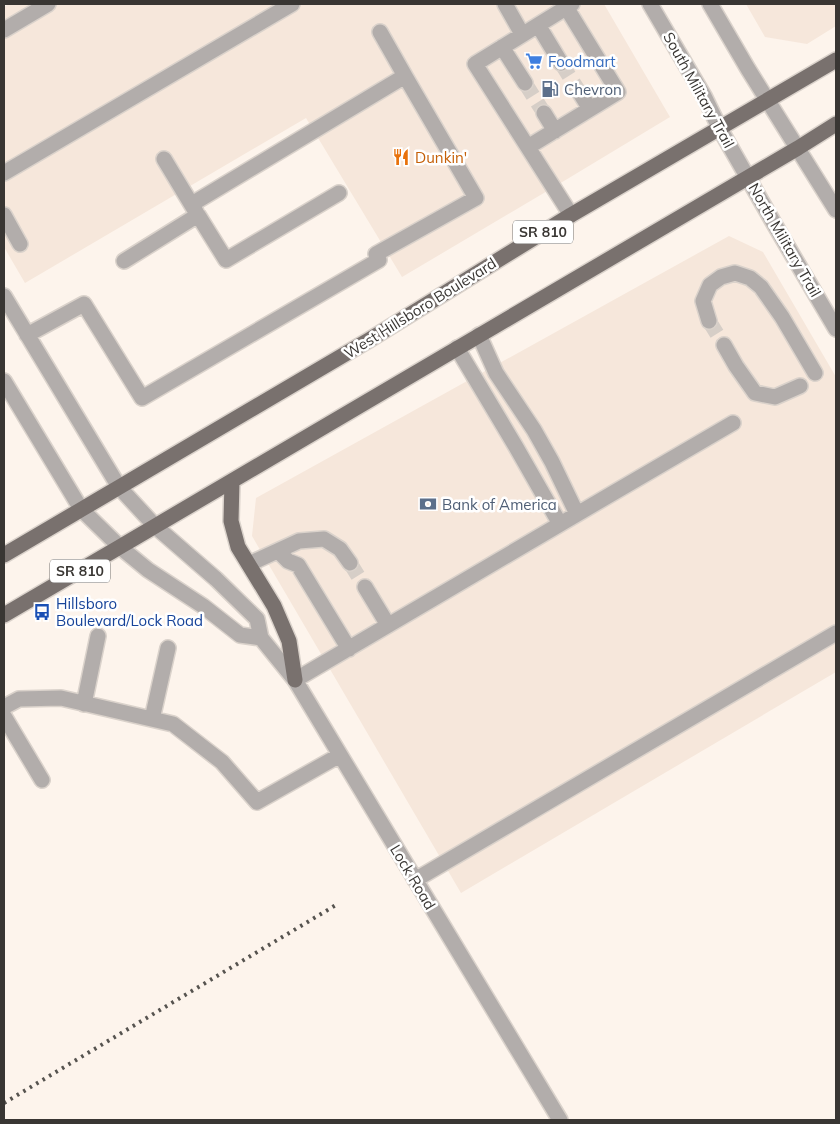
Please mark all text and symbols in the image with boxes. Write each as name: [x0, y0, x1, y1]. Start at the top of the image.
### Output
street label: South Military Trail: [659, 29, 739, 151]
supermarket icon: Foodmart: [524, 51, 544, 71]
place label: Foodmart: [548, 52, 616, 71]
fuel station icon: Chevron: [540, 79, 560, 99]
place label: Chevron: [564, 80, 622, 99]
restaurant icon: Dunkin': [391, 147, 411, 167]
place label: Dunkin': [415, 148, 467, 167]
street label: North Military Trail: [745, 180, 825, 300]
road number: SR 810: [513, 220, 573, 243]
street label: West Hillsboro Boulevard: [340, 253, 500, 363]
bank icon: Bank of America: [418, 494, 438, 514]
place label: Bank of America: [442, 495, 557, 514]
road number: SR 810: [50, 560, 110, 582]
place label: Hillsboro Boulevard/Lock Road: [56, 594, 203, 630]
bus stop icon: Hillsboro Boulevard/Lock Road: [32, 602, 52, 622]
street label: Lock Road: [386, 841, 440, 913]

